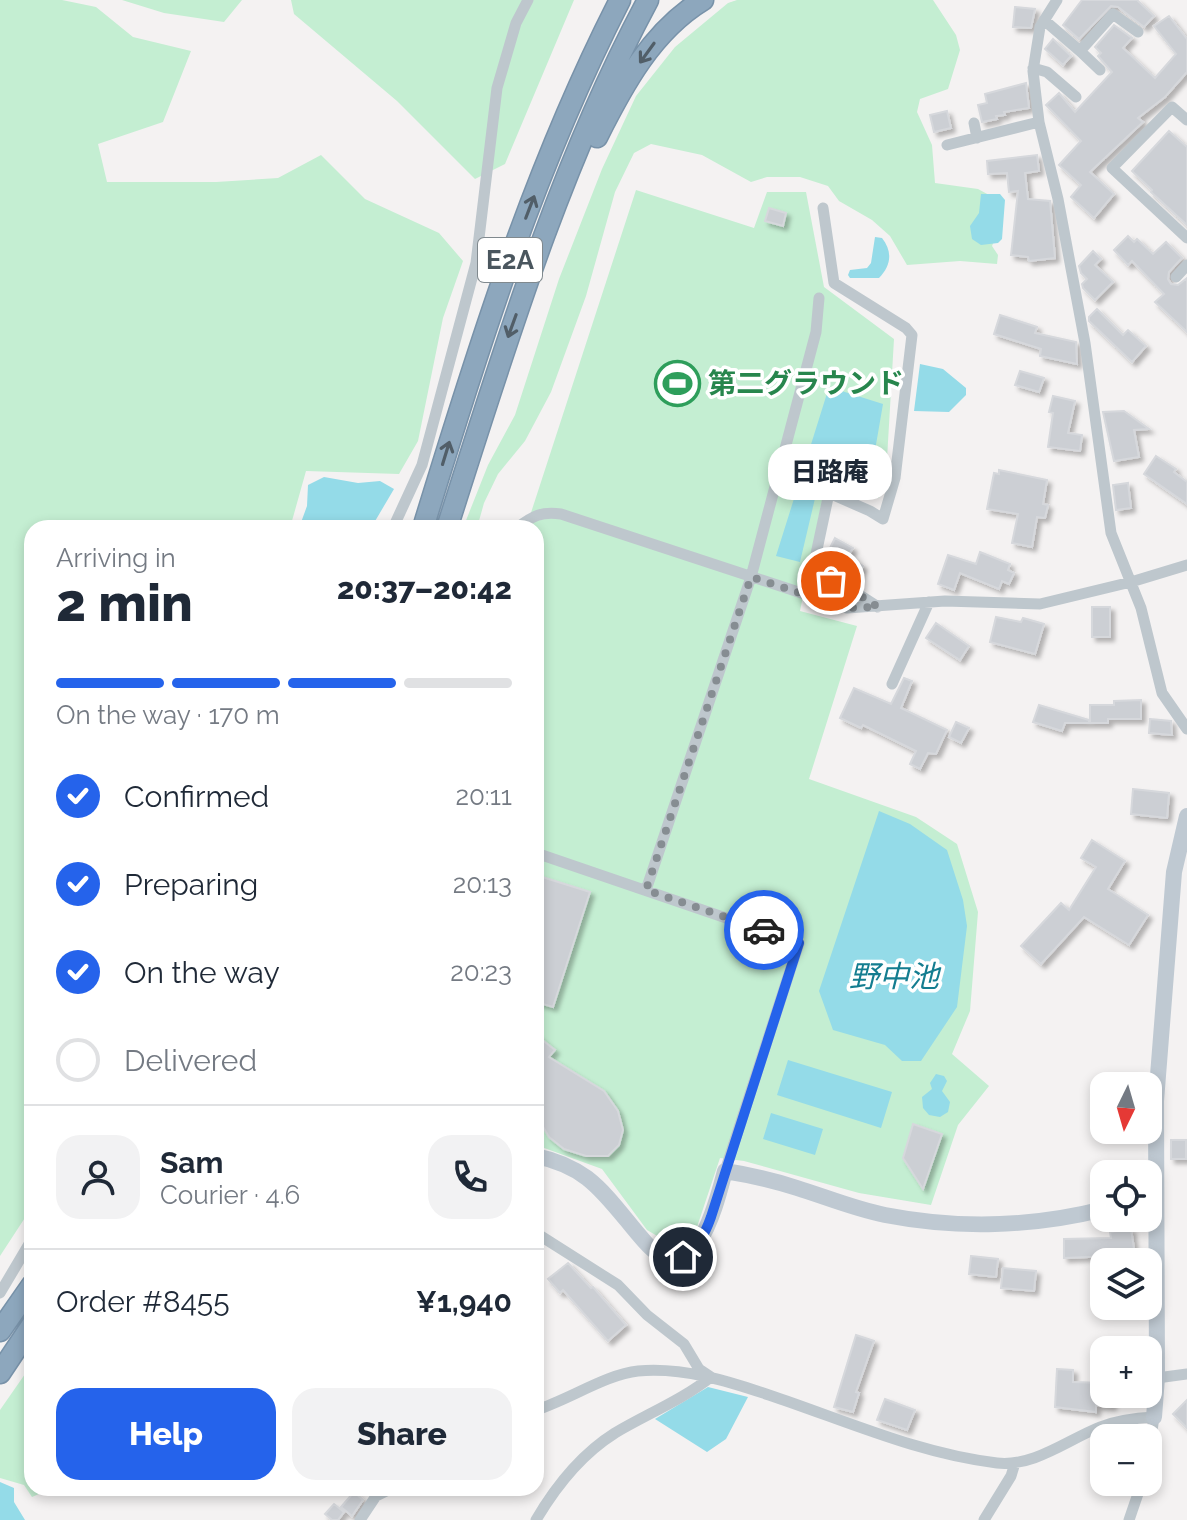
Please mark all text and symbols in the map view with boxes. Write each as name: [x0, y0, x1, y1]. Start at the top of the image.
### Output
one-way arrow: [639, 42, 656, 63]
one-way arrow: [524, 195, 538, 220]
road number: E2A: [478, 238, 542, 282]
one-way arrow: [504, 313, 518, 338]
sports icon: 第二グラウンド: [653, 359, 701, 407]
place label: 第二グラウンド: [708, 367, 904, 400]
one-way arrow: [439, 441, 454, 467]
callout: 日路庵: [769, 445, 893, 501]
text: 日路庵: [791, 457, 869, 487]
text: Arriving in: [56, 543, 176, 573]
pin: [797, 547, 865, 615]
icon: bag: [809, 559, 853, 603]
text: 20:37–20:42: [337, 571, 512, 606]
text: 2 min: [56, 572, 193, 633]
text: On the way · 170 m: [56, 700, 280, 730]
icon: check: [56, 774, 100, 818]
text: Confirmed: [124, 779, 269, 814]
text: 20:11: [455, 781, 512, 811]
icon: check: [56, 862, 100, 906]
text: Preparing: [124, 867, 258, 902]
text: 20:13: [453, 869, 512, 899]
courier: [724, 890, 804, 970]
icon: car: [742, 908, 786, 952]
icon: check: [56, 950, 100, 994]
text: On the way: [124, 955, 280, 990]
text: 20:23: [450, 957, 512, 987]
water label: 野中池: [849, 959, 942, 994]
text: Delivered: [124, 1043, 257, 1078]
north arrow: [1090, 1072, 1162, 1144]
map controls: [1090, 1072, 1162, 1496]
button: person: [56, 1135, 140, 1219]
button: phone: [428, 1135, 512, 1219]
text: Sam: [160, 1145, 223, 1180]
button: locate: [1090, 1160, 1162, 1232]
text: Courier · 4.6: [160, 1180, 300, 1210]
pin: [649, 1223, 717, 1291]
icon: home: [661, 1235, 705, 1279]
button: layers: [1090, 1248, 1162, 1320]
text: Order #8455: [56, 1284, 230, 1319]
text: ¥1,940: [416, 1284, 512, 1319]
button: +: [1090, 1336, 1162, 1408]
button: Help: [56, 1388, 276, 1480]
button: Share: [292, 1388, 512, 1480]
button: −: [1090, 1424, 1162, 1496]

